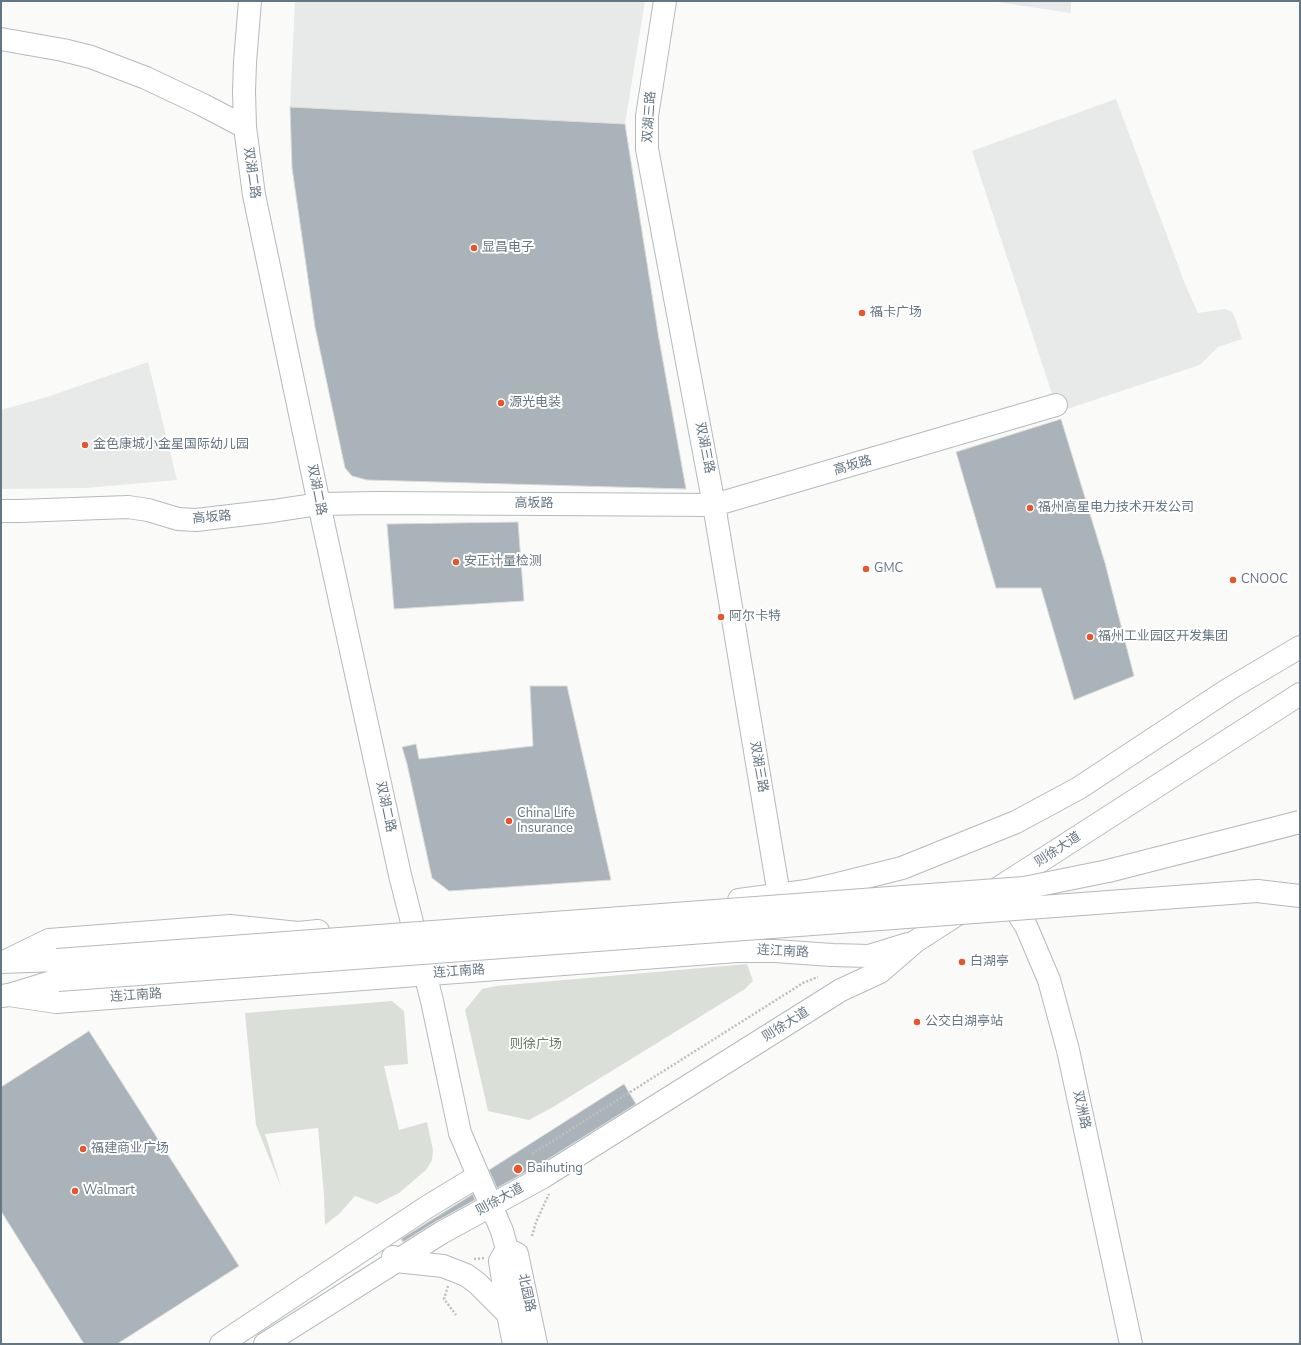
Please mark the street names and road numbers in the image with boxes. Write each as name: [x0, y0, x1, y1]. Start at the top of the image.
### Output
street label: 双湖三路: [640, 91, 660, 143]
street label: 双湖二路: [240, 146, 262, 200]
street label: 双湖三路: [691, 421, 717, 475]
street label: 高坂路: [832, 453, 874, 479]
street label: 双湖二路: [303, 463, 329, 517]
street label: 高坂路: [515, 496, 553, 512]
street label: 高坂路: [192, 509, 232, 527]
street label: 双湖三路: [746, 740, 770, 794]
street label: 双湖二路: [372, 780, 398, 834]
street label: 则徐大道: [1032, 829, 1084, 871]
street label: 连江南路: [757, 943, 809, 961]
street label: 连江南路: [433, 962, 485, 982]
street label: 连江南路: [110, 986, 162, 1006]
street label: 则徐大道: [760, 1005, 812, 1045]
street label: 双洲路: [1069, 1089, 1093, 1131]
street label: 则徐大道: [473, 1181, 527, 1219]
street label: 北园路: [514, 1272, 538, 1314]

